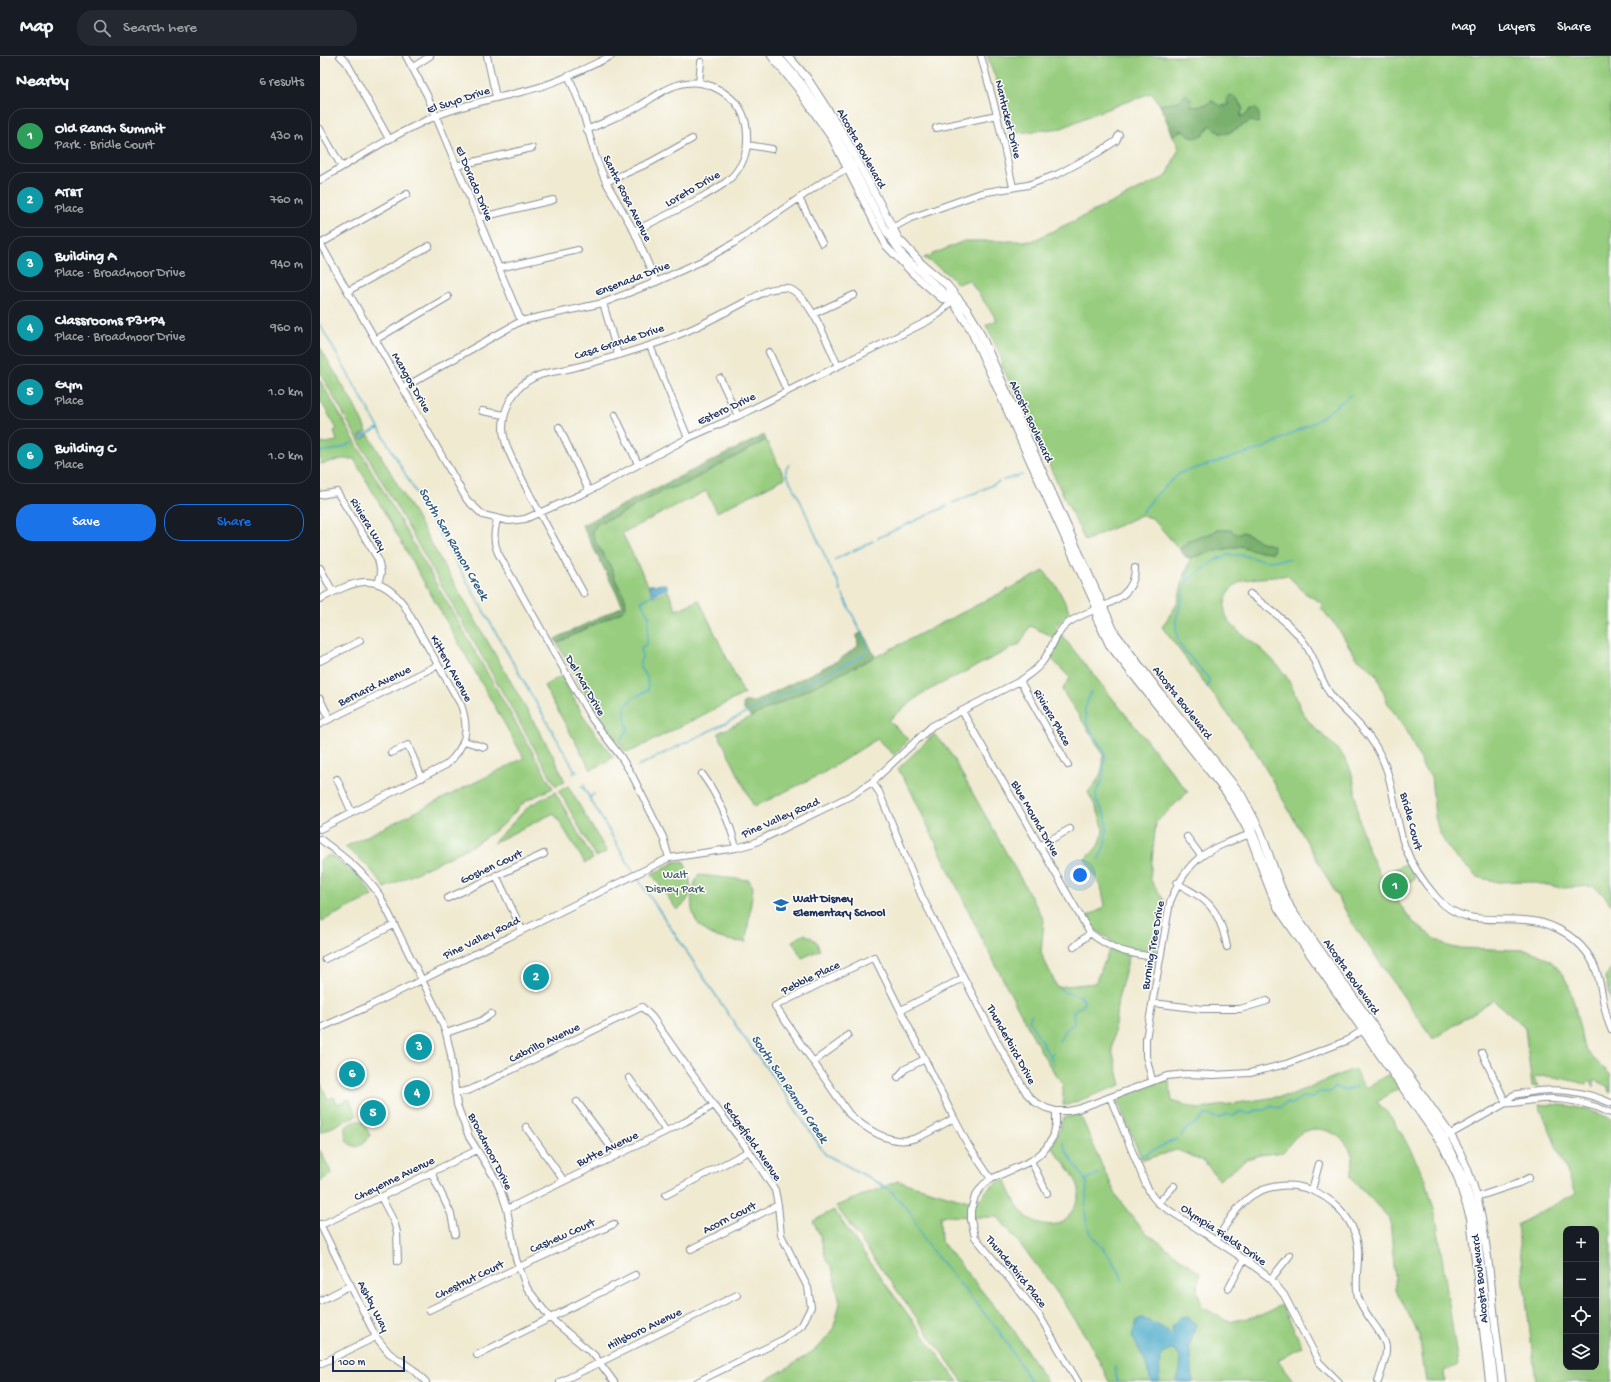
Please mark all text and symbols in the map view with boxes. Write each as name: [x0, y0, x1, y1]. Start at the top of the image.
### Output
search box: [77, 10, 357, 46]
text: Map: [20, 16, 53, 39]
icon: search: [91, 17, 113, 39]
text: Search here: [123, 19, 197, 37]
text: Map: [1452, 19, 1476, 36]
text: Layers: [1498, 19, 1535, 36]
text: Share: [1557, 19, 1591, 36]
text: Nearby: [16, 72, 69, 92]
text: 6 results: [259, 75, 304, 90]
street label: Nantucket Drive: [991, 79, 1024, 161]
street label: El Suyo Drive: [425, 84, 493, 118]
street label: Alcosta Boulevard: [833, 107, 888, 192]
text: Old Ranch Summit: [55, 120, 164, 138]
text: 1: [27, 129, 33, 144]
text: 430 m: [270, 129, 303, 144]
text: Park · Bridle Court: [55, 138, 154, 153]
street label: El Dorado Drive: [451, 144, 496, 224]
street label: Santa Rosa Avenue: [598, 153, 654, 245]
street label: Loreto Drive: [663, 168, 724, 211]
text: AT&T: [55, 184, 82, 202]
text: 2: [27, 193, 33, 208]
text: 760 m: [270, 193, 303, 208]
text: Place: [55, 202, 83, 217]
text: Building A: [55, 248, 116, 266]
text: 3: [27, 257, 33, 272]
text: 940 m: [271, 257, 303, 272]
street label: Ensenada Drive: [593, 259, 673, 301]
text: Place · Broadmoor Drive: [55, 266, 185, 281]
text: Classrooms P3+P4: [55, 312, 165, 330]
text: 4: [27, 321, 33, 336]
text: 960 m: [270, 321, 303, 336]
street label: Casa Grande Drive: [573, 322, 667, 364]
text: Place · Broadmoor Drive: [55, 330, 185, 345]
street label: Mangos Drive: [387, 350, 434, 416]
text: Gym: [55, 376, 83, 394]
street label: Alcosta Boulevard: [1005, 379, 1056, 466]
text: 5: [27, 385, 33, 400]
text: 1.0 km: [268, 385, 303, 400]
street label: Estero Drive: [696, 390, 759, 429]
text: Place: [55, 394, 83, 409]
text: Building C: [55, 440, 116, 458]
text: 6: [27, 449, 33, 464]
text: 1.0 km: [268, 449, 303, 464]
text: Place: [55, 458, 83, 473]
water label: South San Ramon Creek: [415, 486, 492, 604]
street label: Riviera Way: [346, 496, 389, 554]
button: Save: [16, 504, 156, 541]
button: Share: [164, 504, 304, 541]
street label: Kittery Avenue: [426, 633, 475, 706]
street label: Del Mar Drive: [561, 652, 608, 720]
street label: Bernard Avenue: [335, 663, 414, 711]
street label: Alcosta Boulevard: [1149, 664, 1215, 743]
street label: Riviera Place: [1029, 687, 1073, 749]
street label: Blue Mound Drive: [1006, 778, 1062, 860]
street label: Bridle Court: [1395, 790, 1425, 853]
street label: Pine Valley Road: [739, 795, 823, 843]
street label: Goshen Court: [459, 847, 526, 888]
your location: [1070, 865, 1090, 885]
park label: Walt Disney Park: [645, 869, 706, 897]
pin: 1: [1382, 871, 1408, 901]
place label: Walt Disney Elementary School: [792, 893, 886, 921]
school or university icon: Walt Disney Elementary School: [772, 896, 790, 914]
street label: Burning Tree Drive: [1139, 899, 1169, 992]
street label: Pine Valley Road: [440, 914, 523, 964]
street label: Alcosta Boulevard: [1319, 937, 1382, 1018]
street label: Pebble Place: [778, 958, 843, 999]
pin: 2: [523, 962, 549, 992]
street label: Thunderbird Drive: [982, 1002, 1038, 1088]
street label: Cabrillo Avenue: [507, 1020, 583, 1067]
pin: 3: [406, 1032, 432, 1062]
water label: South San Ramon Creek: [747, 1033, 831, 1147]
pin: 6: [339, 1059, 365, 1089]
pin: 4: [404, 1078, 430, 1108]
pin: 5: [360, 1098, 386, 1128]
street label: Sedgefield Avenue: [719, 1100, 784, 1185]
street label: Broadmoor Drive: [463, 1110, 515, 1193]
street label: Butte Avenue: [574, 1129, 642, 1171]
street label: Cheyenne Avenue: [352, 1154, 438, 1205]
street label: Acorn Court: [701, 1199, 760, 1238]
street label: Olympia Fields Drive: [1177, 1202, 1269, 1270]
street label: Cashew Court: [528, 1216, 599, 1257]
map controls: [1563, 1226, 1599, 1370]
button: +: [1563, 1226, 1599, 1262]
street label: Thunderbird Place: [981, 1232, 1049, 1312]
street label: Alcosta Boulevard: [1469, 1233, 1493, 1324]
street label: Chestnut Court: [433, 1258, 508, 1304]
button: −: [1563, 1262, 1599, 1298]
street label: Ashby Way: [353, 1279, 391, 1335]
button: locate: [1563, 1298, 1599, 1334]
street label: Hillsboro Avenue: [605, 1305, 685, 1354]
button: layers: [1563, 1334, 1599, 1370]
scale bar: [332, 1354, 405, 1373]
text: 100 m: [338, 1357, 365, 1369]

